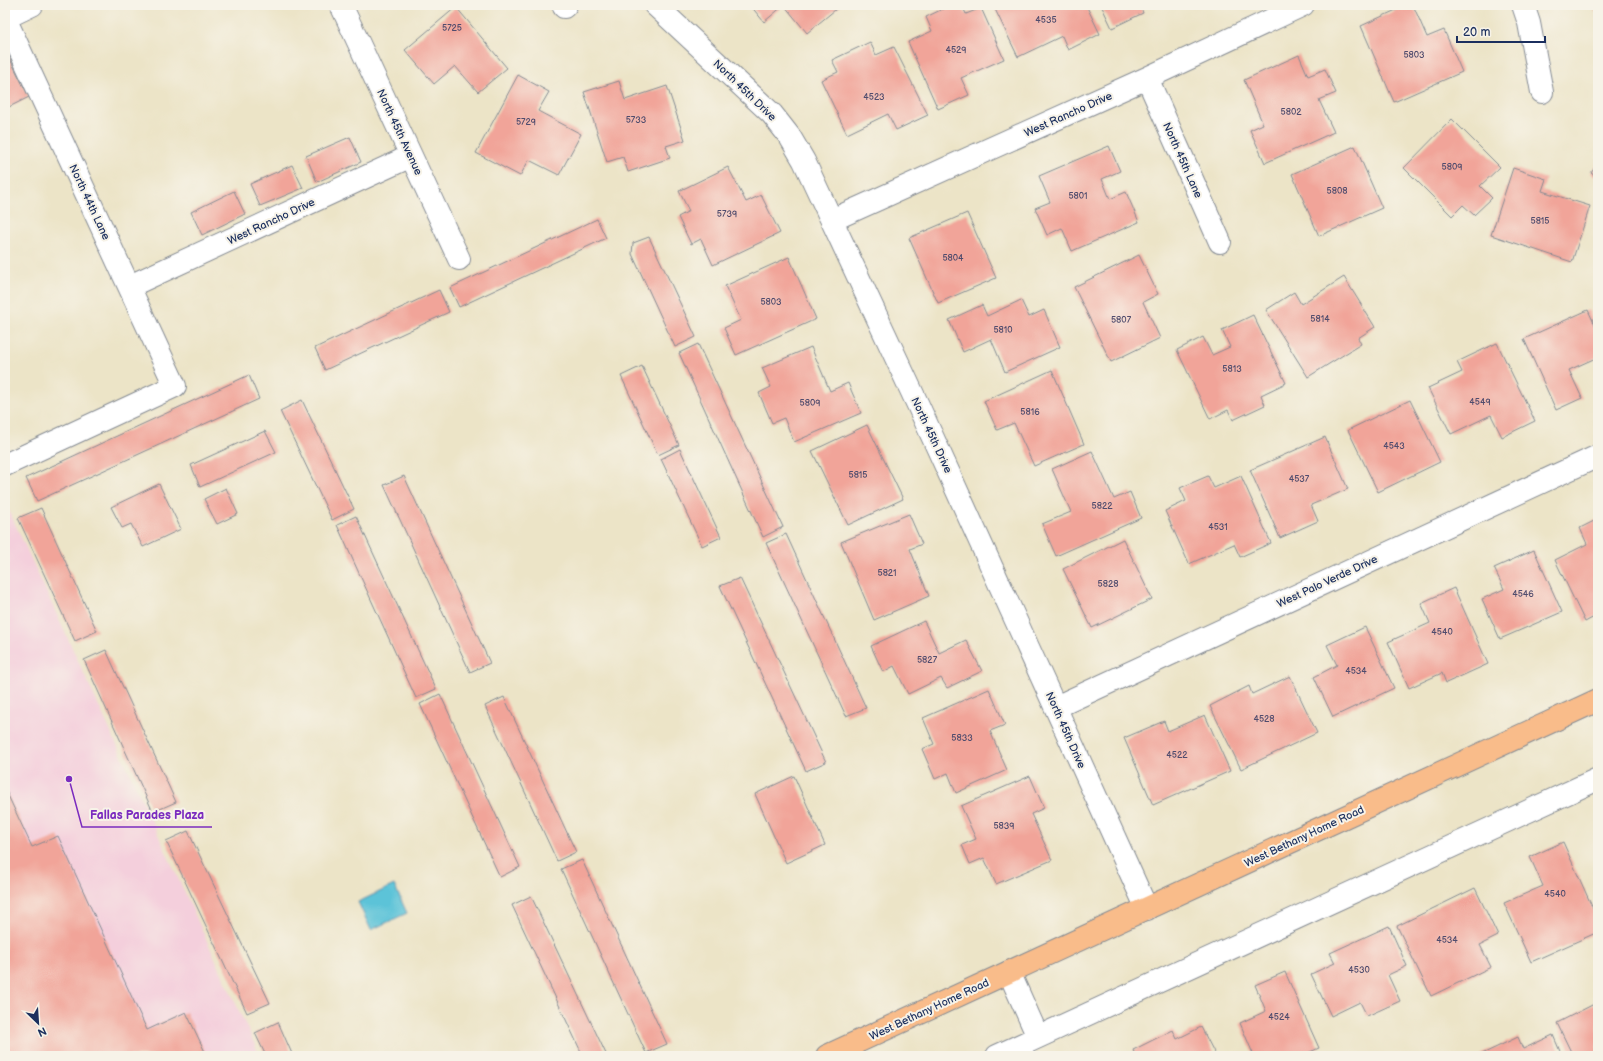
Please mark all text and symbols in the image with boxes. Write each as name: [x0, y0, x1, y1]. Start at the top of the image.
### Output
house number: 4535: [1035, 15, 1057, 26]
scale bar: [1457, 18, 1545, 44]
house number: 5725: [442, 23, 462, 34]
text: 20 m: [1463, 25, 1490, 40]
house number: 4529: [945, 45, 967, 56]
house number: 5803: [1403, 50, 1425, 61]
street label: North 45th Drive: [711, 57, 779, 124]
street label: North 45th Avenue: [374, 87, 425, 178]
street label: West Rancho Drive: [1022, 89, 1115, 140]
house number: 4523: [863, 92, 885, 103]
house number: 5802: [1280, 107, 1302, 118]
house number: 5733: [626, 115, 647, 126]
house number: 5729: [516, 117, 536, 128]
street label: North 45th Lane: [1160, 120, 1205, 200]
street label: North 44th Lane: [66, 162, 113, 242]
house number: 5809: [1442, 162, 1462, 173]
house number: 5808: [1327, 186, 1347, 197]
house number: 5801: [1068, 191, 1088, 202]
street label: West Rancho Drive: [225, 195, 317, 247]
house number: 5739: [717, 209, 737, 220]
house number: 5815: [1530, 216, 1550, 227]
house number: 5804: [942, 253, 964, 264]
house number: 5803: [760, 297, 782, 308]
house number: 5814: [1310, 314, 1330, 325]
house number: 5807: [1111, 315, 1132, 326]
house number: 5810: [993, 325, 1013, 336]
house number: 5813: [1222, 364, 1242, 375]
street label: North 45th Drive: [908, 395, 955, 476]
house number: 4549: [1469, 397, 1491, 408]
house number: 5809: [800, 398, 820, 409]
house number: 5816: [1020, 407, 1040, 418]
house number: 4543: [1383, 441, 1405, 452]
house number: 5815: [848, 470, 868, 481]
house number: 4537: [1289, 474, 1310, 485]
house number: 5822: [1091, 501, 1113, 512]
house number: 4531: [1208, 522, 1228, 533]
street label: West Palo Verde Drive: [1275, 552, 1380, 610]
house number: 5821: [877, 568, 897, 579]
house number: 5828: [1098, 579, 1118, 590]
house number: 4546: [1512, 589, 1534, 600]
house number: 4540: [1431, 627, 1453, 638]
house number: 5827: [917, 655, 938, 666]
house number: 4534: [1345, 666, 1367, 677]
street label: North 45th Drive: [1043, 690, 1088, 771]
house number: 4528: [1253, 714, 1275, 725]
house number: 5833: [951, 733, 973, 744]
house number: 4522: [1166, 750, 1188, 761]
callout: Fallas Parades Plaza: [82, 803, 212, 827]
street label: West Bethany Home Road: [1242, 803, 1366, 870]
text: Fallas Parades Plaza: [90, 808, 204, 823]
house number: 5839: [993, 821, 1015, 832]
house number: 4540: [1544, 889, 1566, 900]
house number: 4534: [1436, 935, 1458, 946]
house number: 4530: [1348, 965, 1370, 976]
street label: West Bethany Home Road: [867, 976, 991, 1043]
north arrow: [18, 1003, 58, 1043]
house number: 4524: [1268, 1012, 1290, 1023]
text: N: [36, 1024, 49, 1039]

